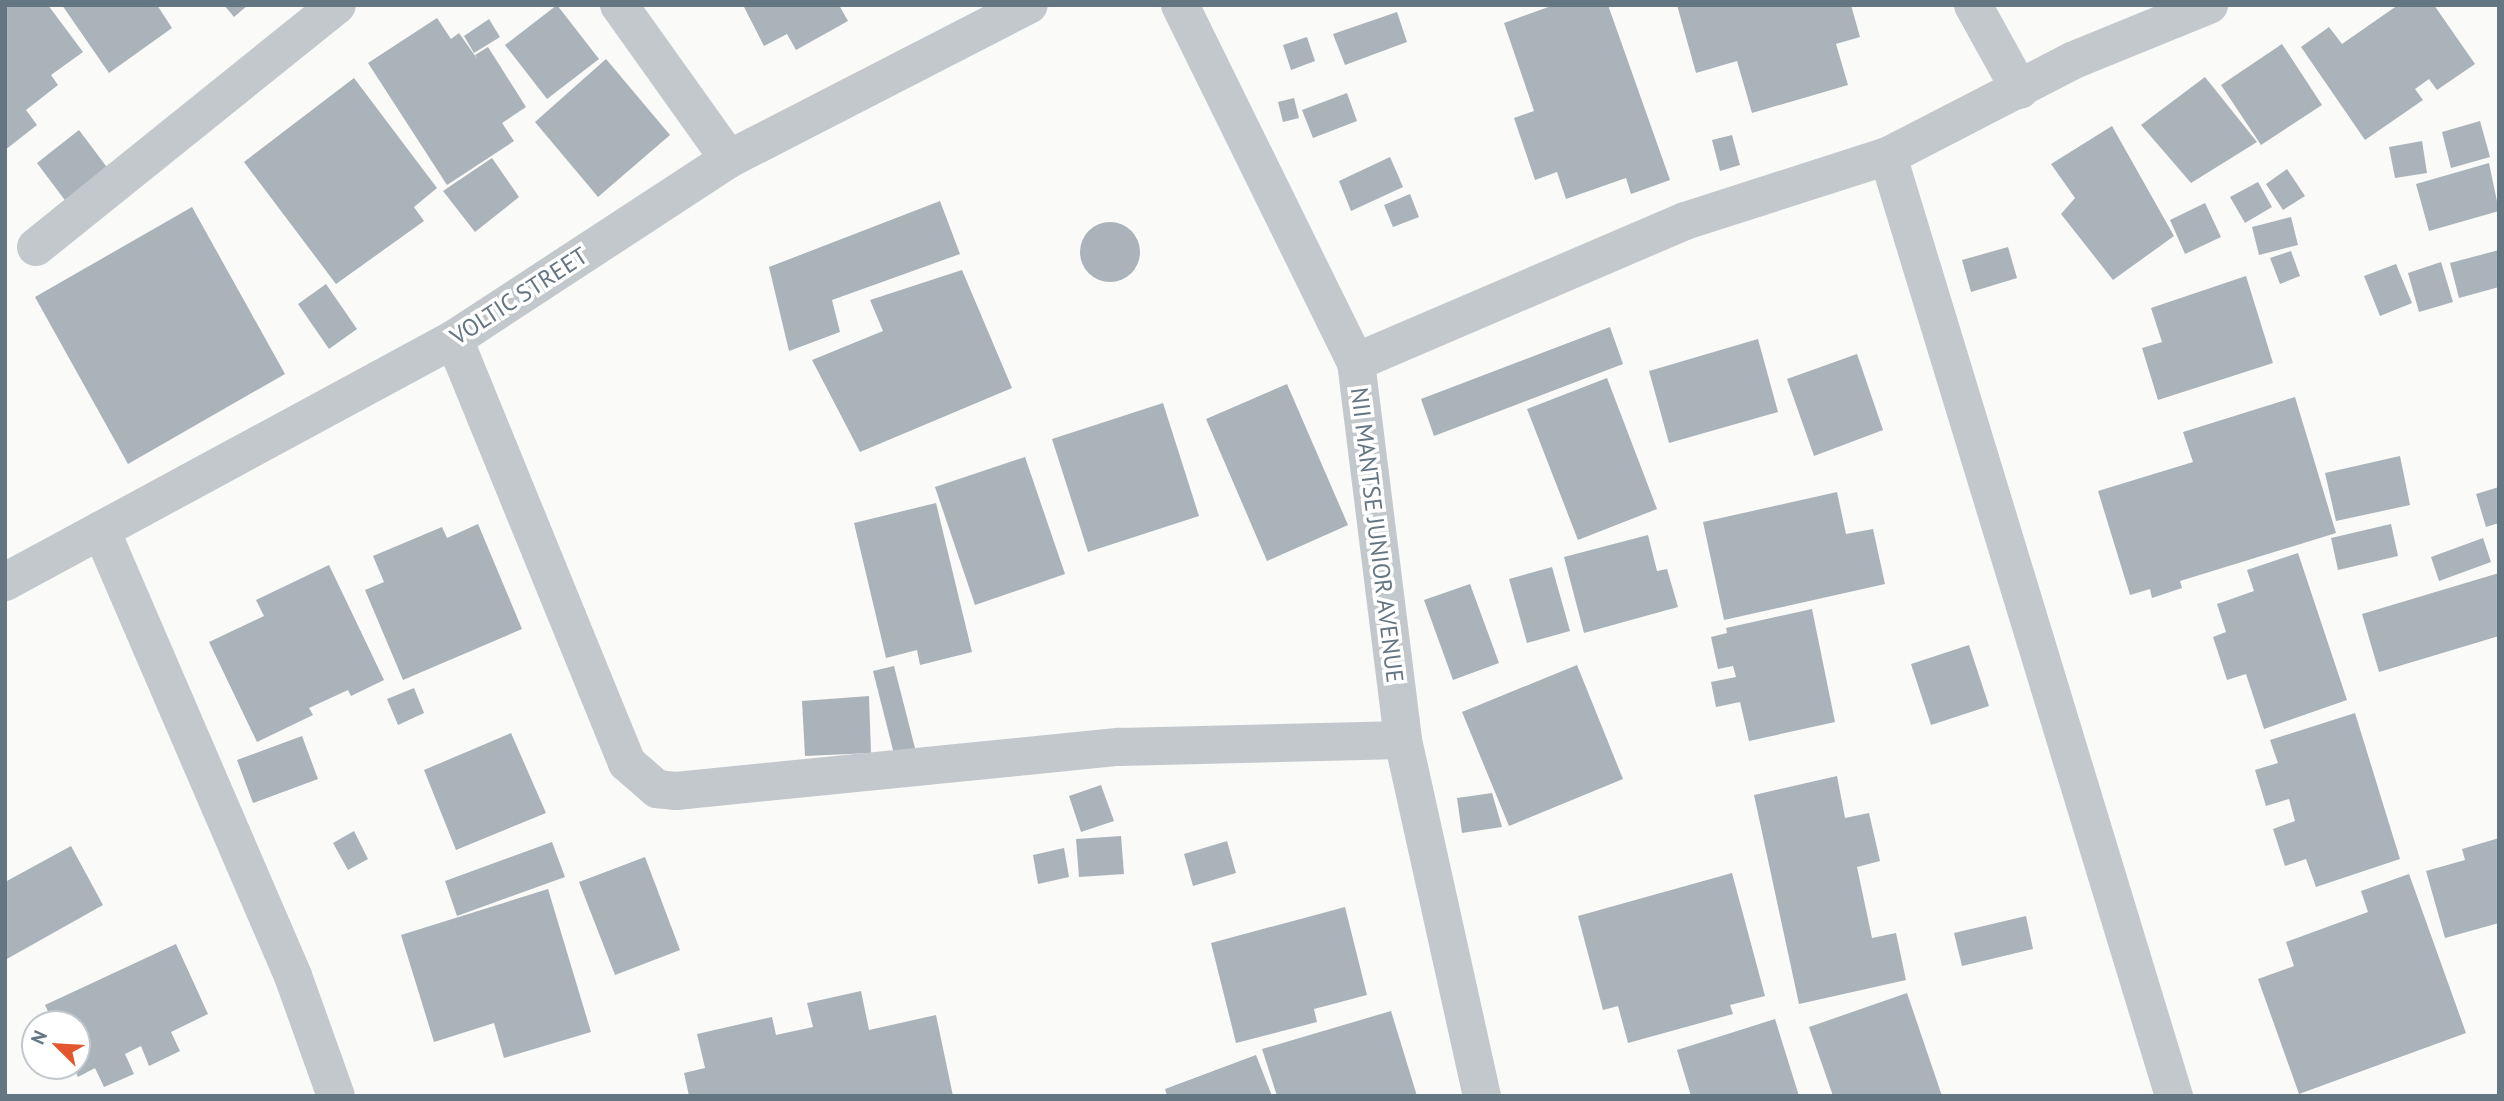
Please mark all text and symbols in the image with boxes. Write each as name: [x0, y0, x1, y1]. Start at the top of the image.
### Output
street label: VOLTIC STREET: [445, 241, 593, 351]
street label: NII MANTSE JUNIOR AVENUE: [1345, 385, 1409, 685]
north arrow: [21, 1010, 91, 1080]
text: N: [25, 1027, 52, 1048]

